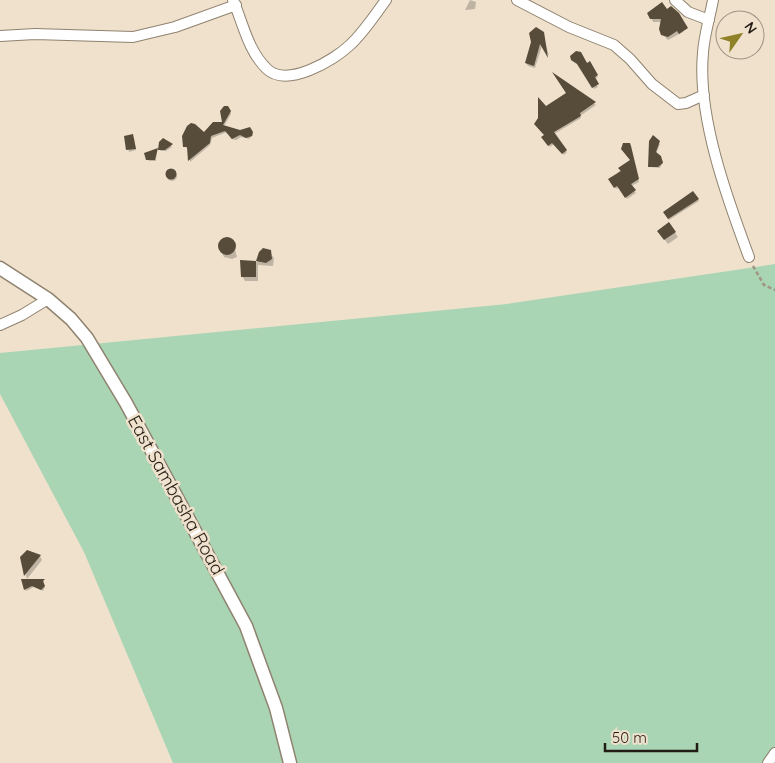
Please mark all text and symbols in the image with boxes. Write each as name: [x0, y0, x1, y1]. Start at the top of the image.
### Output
north arrow: [715, 10, 765, 60]
text: N: [740, 18, 761, 37]
street label: East Sambasha Road: [123, 411, 230, 579]
scale bar: [605, 720, 698, 752]
text: 50 m: [612, 728, 647, 747]

